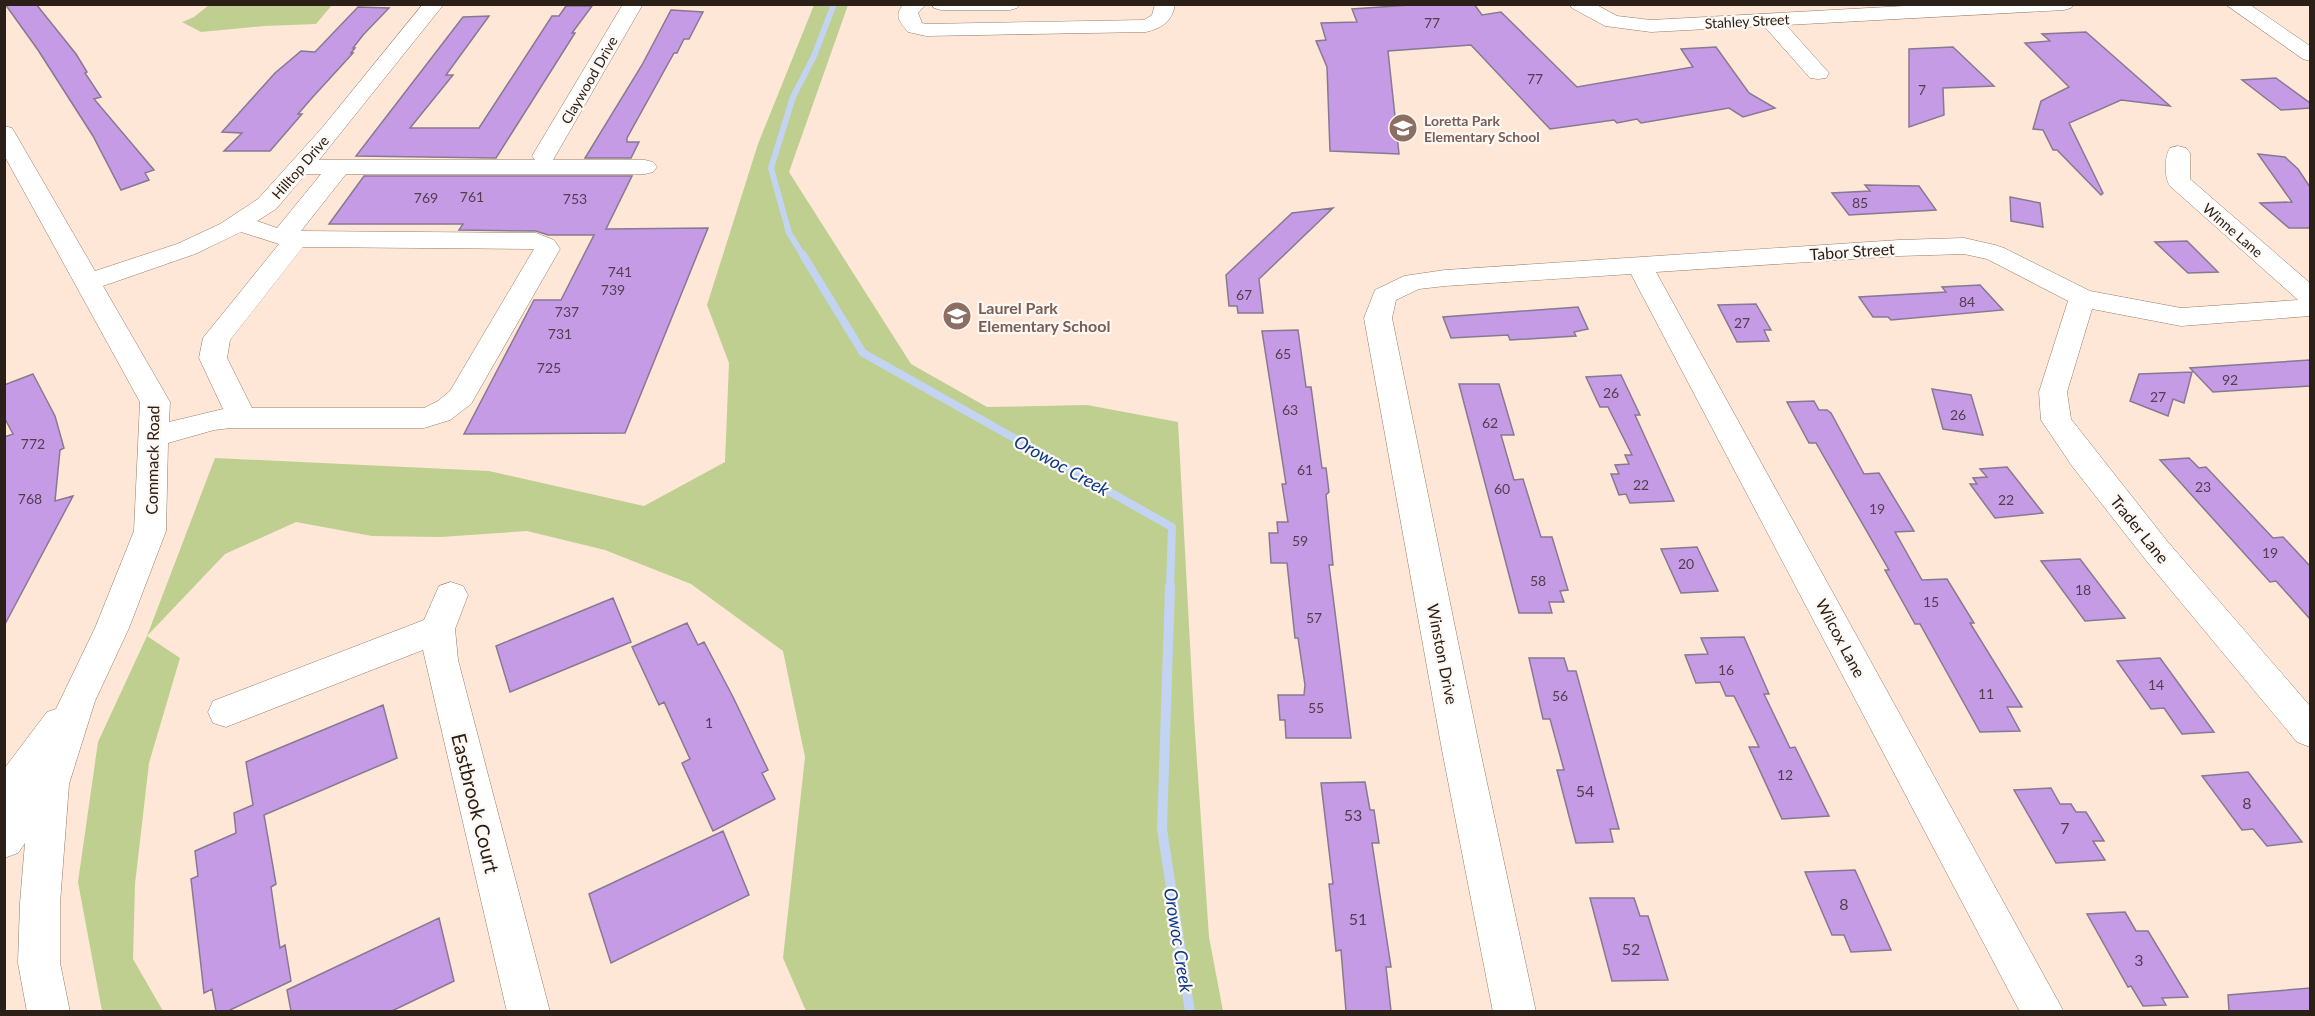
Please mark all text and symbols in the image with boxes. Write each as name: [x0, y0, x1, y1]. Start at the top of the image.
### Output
street label: Stahley Street: [1704, 10, 1790, 32]
house number: 77: [1424, 14, 1440, 31]
street label: Claywood Drive: [557, 33, 621, 127]
house number: 77: [1527, 70, 1543, 87]
house number: 7: [1918, 81, 1926, 98]
school or university icon: Loretta Park Elementary School: [1387, 112, 1419, 144]
place label: Loretta Park Elementary School: [1424, 112, 1540, 145]
street label: Hilltop Drive: [268, 132, 332, 202]
house number: 761: [460, 188, 484, 205]
house number: 769: [414, 189, 438, 206]
house number: 753: [563, 190, 587, 207]
house number: 85: [1852, 194, 1868, 211]
street label: Winne Lane: [2200, 199, 2266, 261]
street label: Tabor Street: [1809, 239, 1895, 263]
house number: 741: [608, 263, 632, 280]
house number: 739: [601, 281, 625, 298]
house number: 67: [1236, 286, 1252, 303]
house number: 84: [1959, 293, 1975, 310]
place label: Laurel Park Elementary School: [978, 298, 1110, 335]
school or university icon: Laurel Park Elementary School: [941, 300, 973, 332]
house number: 737: [555, 303, 579, 320]
house number: 27: [1734, 314, 1750, 331]
house number: 731: [548, 325, 572, 342]
house number: 65: [1275, 345, 1291, 362]
house number: 725: [537, 359, 561, 376]
house number: 92: [2222, 371, 2238, 388]
house number: 26: [1603, 384, 1619, 401]
house number: 27: [2150, 388, 2166, 405]
house number: 63: [1282, 401, 1298, 418]
street label: Commack Road: [142, 405, 162, 515]
house number: 26: [1950, 406, 1966, 423]
house number: 62: [1482, 414, 1498, 431]
water label: Orowoc Creek: [1010, 430, 1114, 500]
house number: 772: [21, 435, 45, 452]
house number: 61: [1297, 461, 1313, 478]
house number: 22: [1633, 476, 1649, 493]
house number: 23: [2195, 478, 2211, 495]
house number: 60: [1494, 480, 1510, 497]
house number: 768: [18, 490, 42, 507]
house number: 22: [1998, 491, 2014, 508]
street label: Trader Lane: [2107, 491, 2173, 567]
house number: 19: [1869, 500, 1885, 517]
house number: 59: [1292, 532, 1308, 549]
house number: 19: [2262, 544, 2278, 561]
house number: 20: [1678, 555, 1694, 572]
house number: 58: [1530, 572, 1546, 589]
house number: 18: [2075, 581, 2091, 598]
house number: 15: [1923, 593, 1939, 610]
street label: Wilcox Lane: [1812, 596, 1870, 680]
street label: Winston Drive: [1424, 602, 1462, 706]
house number: 57: [1306, 609, 1322, 626]
house number: 16: [1718, 661, 1734, 678]
house number: 14: [2148, 676, 2164, 693]
house number: 11: [1978, 685, 1994, 702]
house number: 56: [1552, 687, 1568, 704]
house number: 55: [1308, 699, 1324, 716]
house number: 1: [705, 714, 713, 731]
street label: Eastbrook Court: [447, 731, 505, 875]
house number: 12: [1777, 766, 1793, 783]
house number: 54: [1576, 781, 1594, 800]
house number: 8: [2242, 793, 2252, 812]
house number: 53: [1344, 805, 1362, 824]
house number: 7: [2060, 818, 2070, 837]
water label: Orowoc Creek: [1160, 886, 1198, 994]
house number: 8: [1839, 894, 1849, 913]
house number: 51: [1349, 909, 1367, 928]
house number: 52: [1622, 939, 1640, 958]
house number: 3: [2134, 950, 2144, 969]

